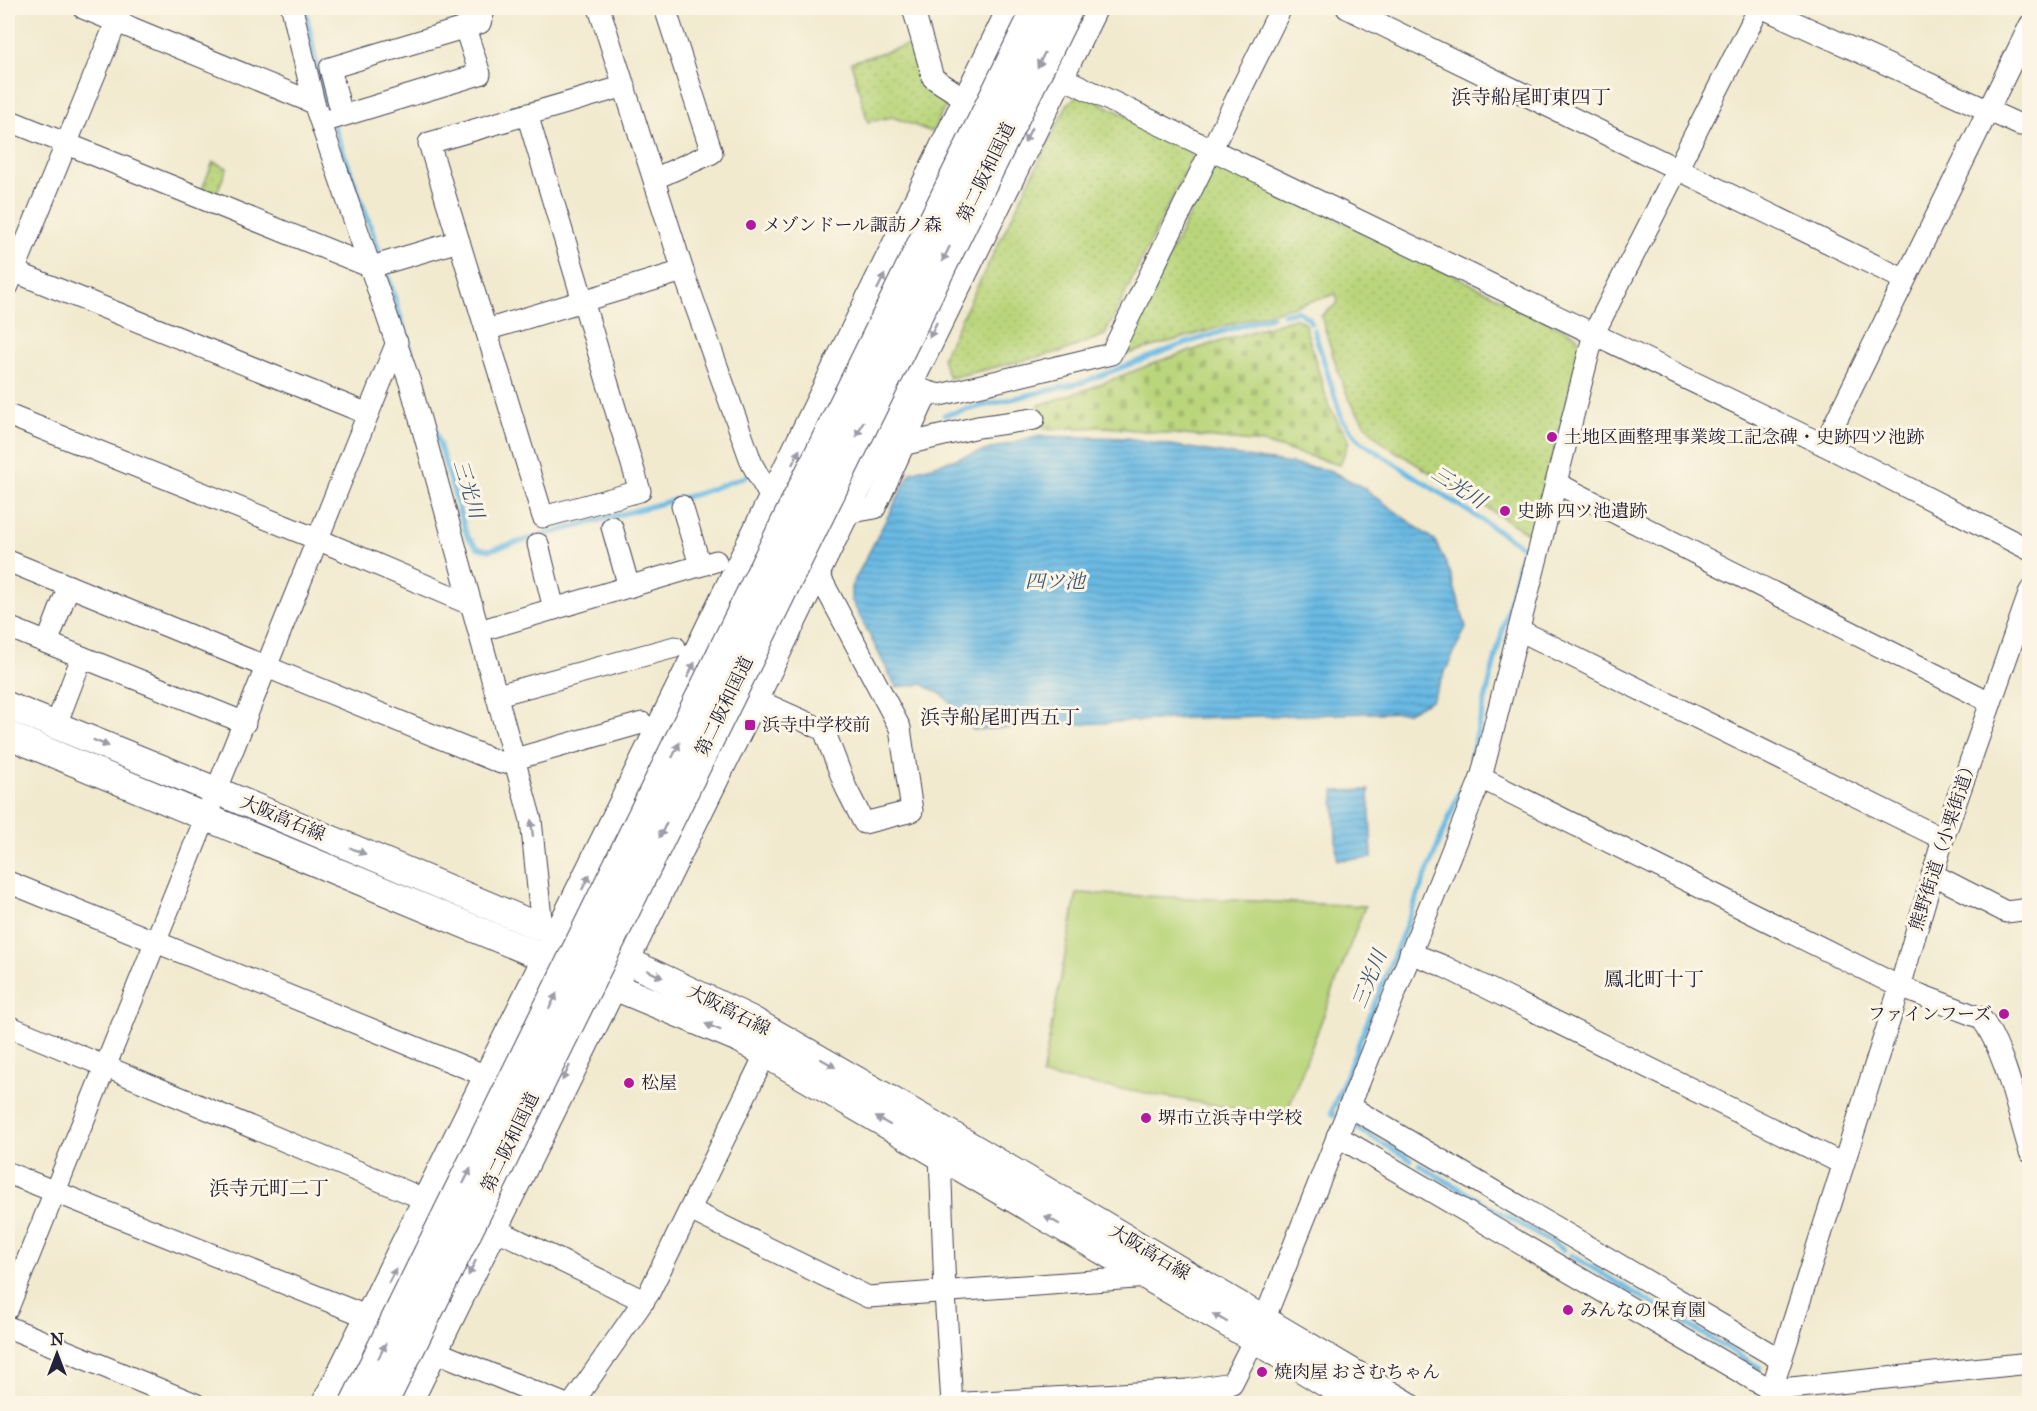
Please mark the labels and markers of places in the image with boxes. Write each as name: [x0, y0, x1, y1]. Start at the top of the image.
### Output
place label: メゾンドール諏訪ノ森: [763, 214, 942, 236]
marker: メゾンドール諏訪ノ森: [744, 218, 758, 232]
place label: 土地区画整理事業竣工記念碑・史跡四ツ池跡: [1564, 426, 1924, 448]
marker: 土地区画整理事業竣工記念碑・史跡四ツ池跡: [1545, 430, 1559, 444]
place label: 史跡 四ツ池遺跡: [1517, 500, 1647, 522]
marker: 史跡 四ツ池遺跡: [1498, 504, 1512, 518]
place label: 浜寺中学校前: [762, 714, 870, 736]
marker: 浜寺中学校前: [743, 718, 757, 732]
place label: ファインフーズ: [1868, 1003, 1992, 1025]
marker: ファインフーズ: [1997, 1007, 2011, 1021]
place label: 松屋: [641, 1072, 677, 1094]
marker: 松屋: [622, 1076, 636, 1090]
place label: 堺市立浜寺中学校: [1158, 1107, 1302, 1129]
marker: 堺市立浜寺中学校: [1139, 1111, 1153, 1125]
place label: みんなの保育園: [1580, 1299, 1706, 1321]
marker: みんなの保育園: [1561, 1303, 1575, 1317]
place label: 焼肉屋 おさむちゃん: [1274, 1361, 1440, 1383]
marker: 焼肉屋 おさむちゃん: [1255, 1365, 1269, 1379]

